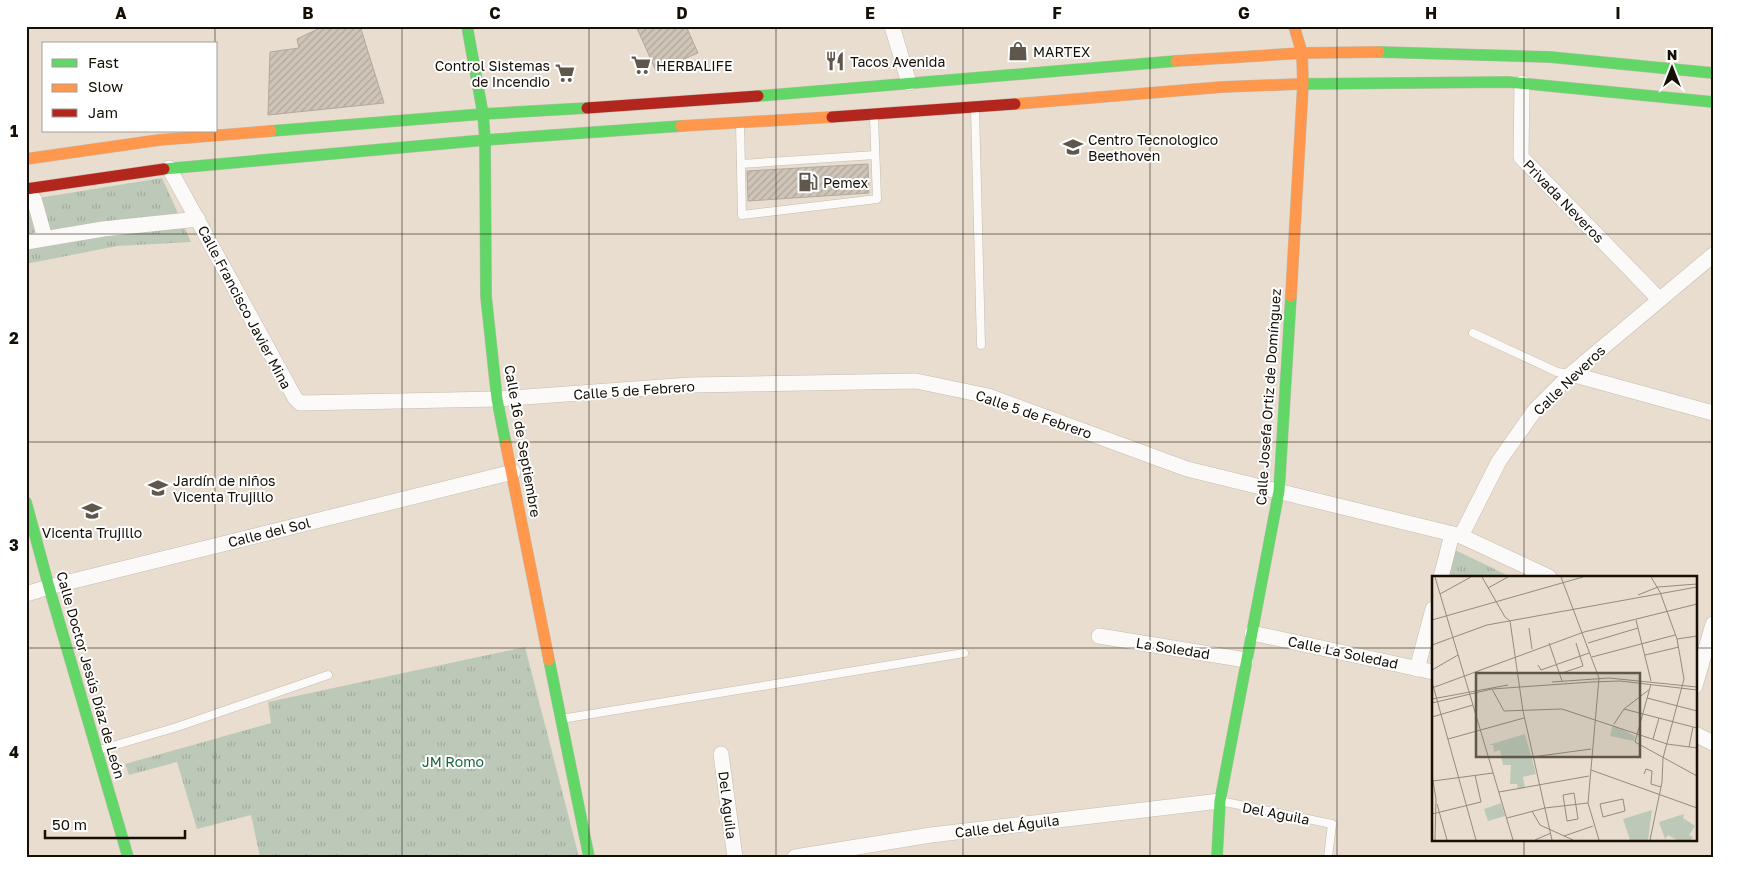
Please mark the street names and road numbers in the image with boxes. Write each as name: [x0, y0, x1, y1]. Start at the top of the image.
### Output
street label: Privada Neveros: [1520, 156, 1608, 246]
street label: Calle Francisco Javier Mina: [195, 222, 295, 392]
street label: Calle Josefa Ortiz de Domínguez: [1252, 288, 1284, 506]
street label: Calle Neveros: [1530, 342, 1608, 418]
street label: Calle 16 de Septiembre: [501, 363, 545, 519]
street label: Calle 5 de Febrero: [573, 377, 695, 403]
street label: Calle 5 de Febrero: [974, 386, 1094, 442]
street label: Calle del Sol: [226, 514, 312, 550]
street label: Calle Doctor Jesús Díaz de León: [53, 569, 129, 781]
street label: Calle La Soledad: [1286, 632, 1400, 672]
street label: La Soledad: [1135, 634, 1211, 662]
street label: Del Aguila: [715, 770, 741, 840]
street label: Del Aguila: [1241, 798, 1311, 828]
street label: Calle del Águila: [954, 811, 1060, 841]

